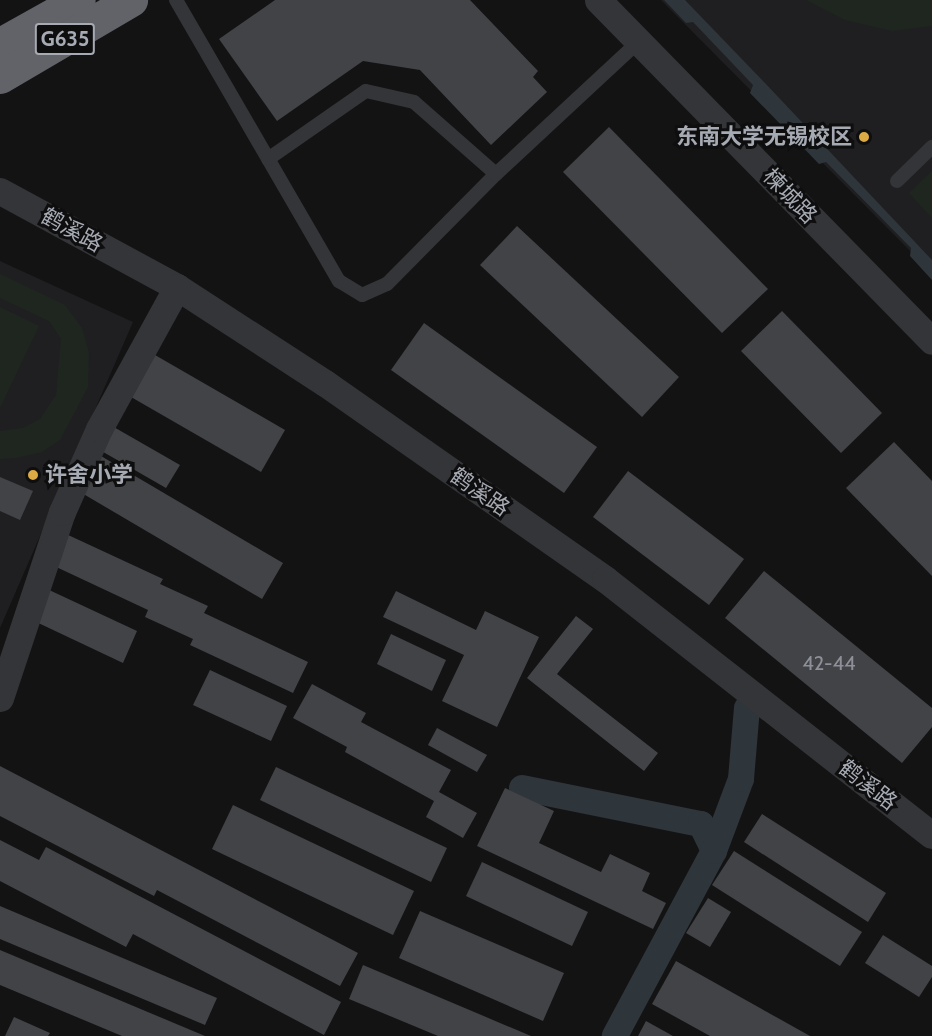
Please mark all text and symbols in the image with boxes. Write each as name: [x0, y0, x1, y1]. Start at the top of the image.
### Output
road number: G635: [34, 21, 97, 57]
place label: 东南大学无锡校区: [676, 124, 852, 150]
marker: 东南大学无锡校区: [857, 130, 871, 144]
street label: 楝城路: [758, 163, 822, 229]
street label: 鹤溪路: [37, 202, 107, 258]
place label: 许舍小学: [45, 462, 133, 488]
street label: 鹤溪路: [445, 462, 515, 522]
marker: 许舍小学: [26, 468, 40, 482]
house number: 42-44: [802, 651, 856, 675]
street label: 鹤溪路: [834, 754, 902, 816]

